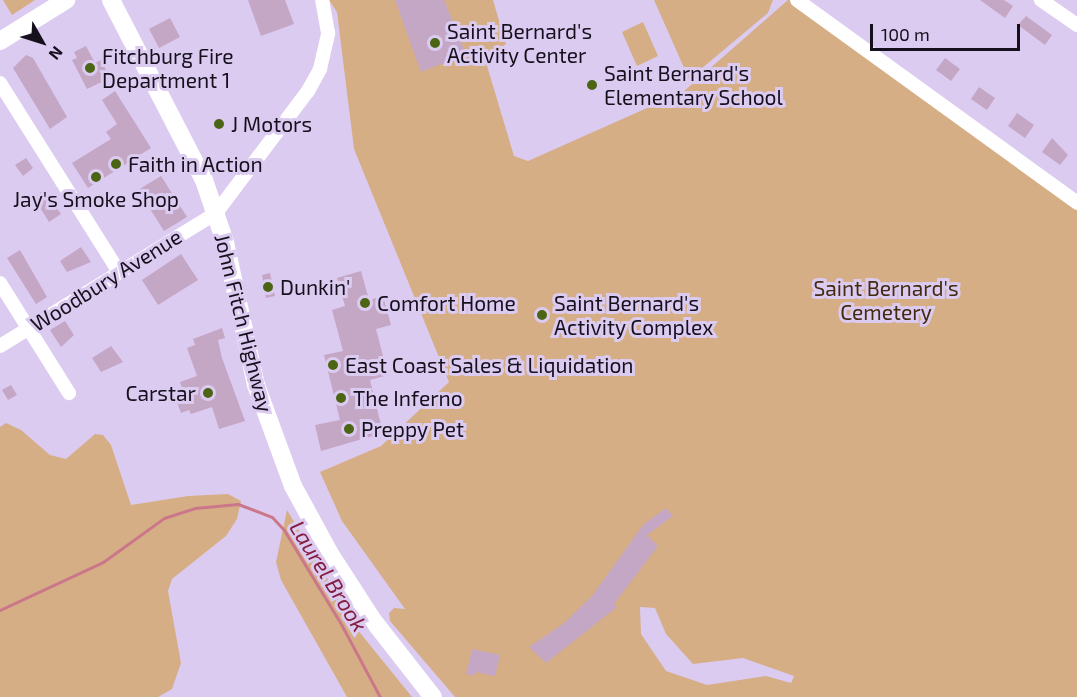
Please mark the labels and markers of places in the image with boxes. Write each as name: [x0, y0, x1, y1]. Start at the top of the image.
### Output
place label: Saint Bernard's Activity Center: [447, 18, 592, 68]
marker: Saint Bernard's Activity Center: [428, 36, 442, 50]
place label: Fitchburg Fire Department 1: [102, 43, 234, 93]
place label: Saint Bernard's Elementary School: [604, 60, 783, 110]
marker: Fitchburg Fire Department 1: [83, 61, 97, 75]
marker: Saint Bernard's Elementary School: [585, 78, 599, 92]
place label: J Motors: [231, 111, 312, 137]
marker: J Motors: [212, 117, 226, 131]
place label: Faith in Action: [128, 151, 263, 177]
marker: Faith in Action: [109, 157, 123, 171]
marker: Jay's Smoke Shop: [89, 170, 103, 184]
place label: Jay's Smoke Shop: [13, 186, 179, 212]
place label: Dunkin': [280, 274, 350, 300]
marker: Dunkin': [261, 280, 275, 294]
place label: Comfort Home: [377, 290, 516, 316]
place label: Saint Bernard's Activity Complex: [554, 290, 714, 340]
marker: Comfort Home: [358, 296, 372, 310]
marker: Saint Bernard's Activity Complex: [535, 308, 549, 322]
place label: East Coast Sales & Liquidation: [345, 352, 634, 378]
marker: East Coast Sales & Liquidation: [326, 358, 340, 372]
place label: Carstar: [125, 380, 196, 406]
place label: The Inferno: [353, 385, 463, 411]
marker: Carstar: [201, 386, 215, 400]
marker: The Inferno: [334, 391, 348, 405]
place label: Preppy Pet: [361, 416, 464, 442]
marker: Preppy Pet: [342, 422, 356, 436]

